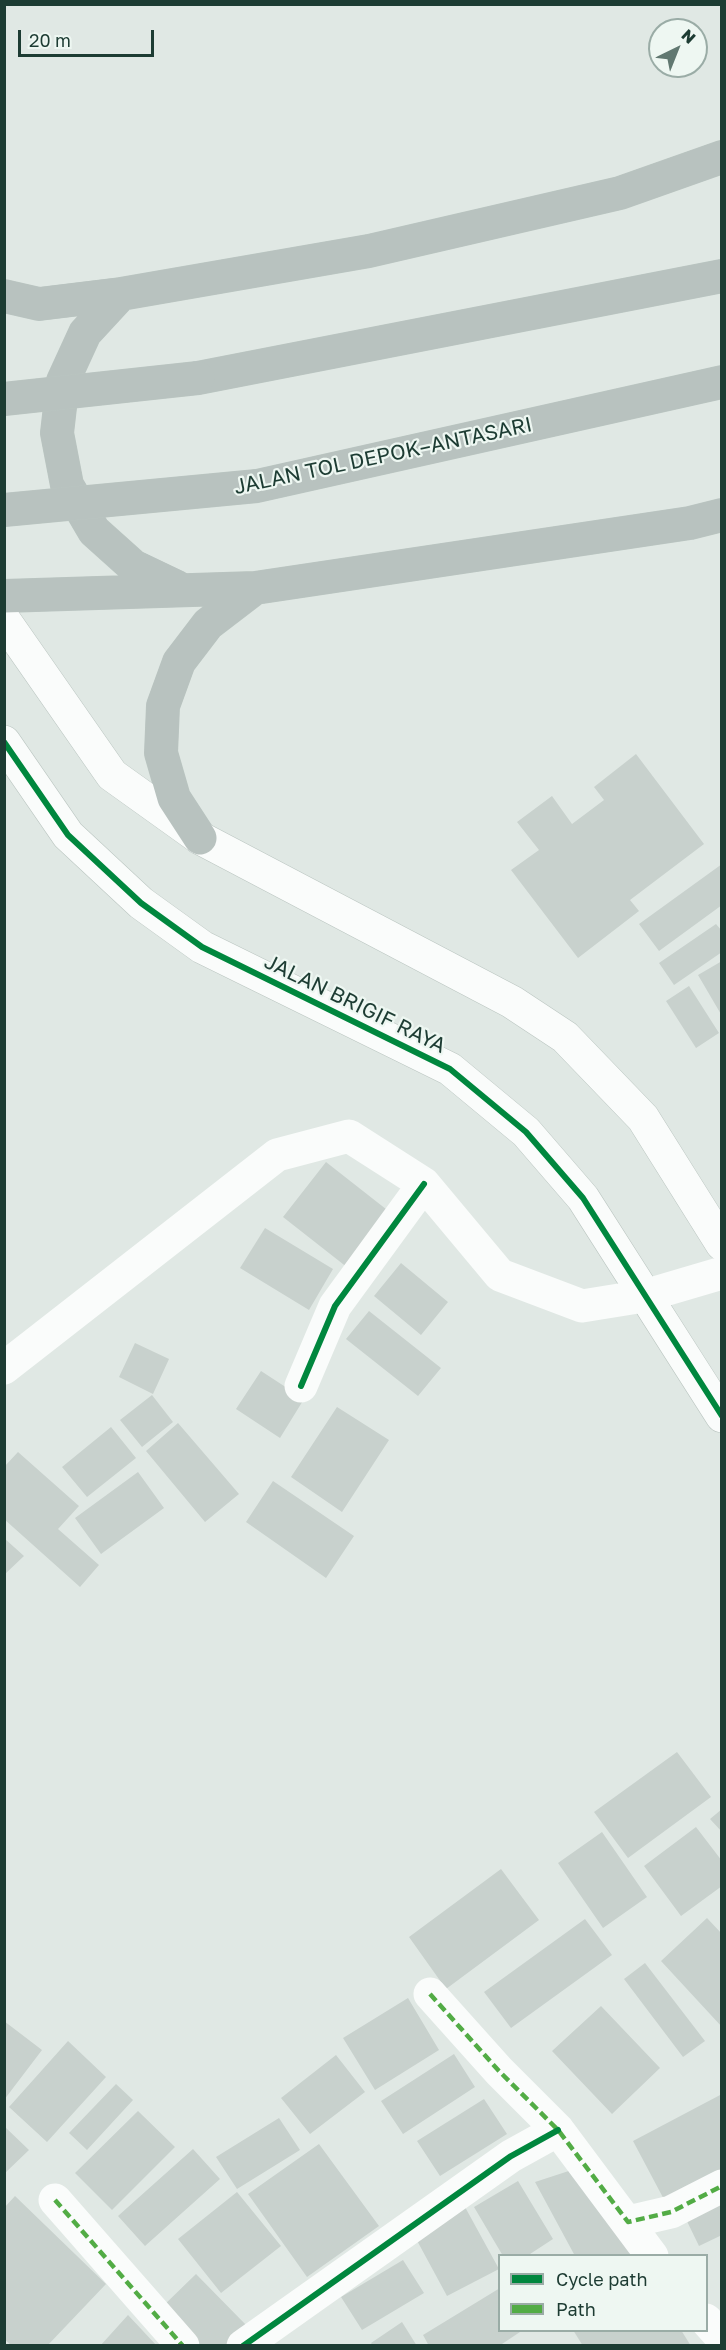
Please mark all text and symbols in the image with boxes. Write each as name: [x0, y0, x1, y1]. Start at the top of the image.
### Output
scale bar: [21, 18, 158, 56]
north arrow: [648, 18, 708, 78]
text: N: [678, 25, 700, 48]
text: 20 m: [29, 29, 71, 51]
street label: JALAN TOL DEPOK–ANTASARI: [232, 412, 534, 500]
street label: JALAN BRIGIF RAYA: [260, 949, 450, 1059]
legend: [498, 2254, 708, 2332]
text: Cycle path: [556, 2268, 648, 2290]
text: Path: [556, 2298, 596, 2320]

